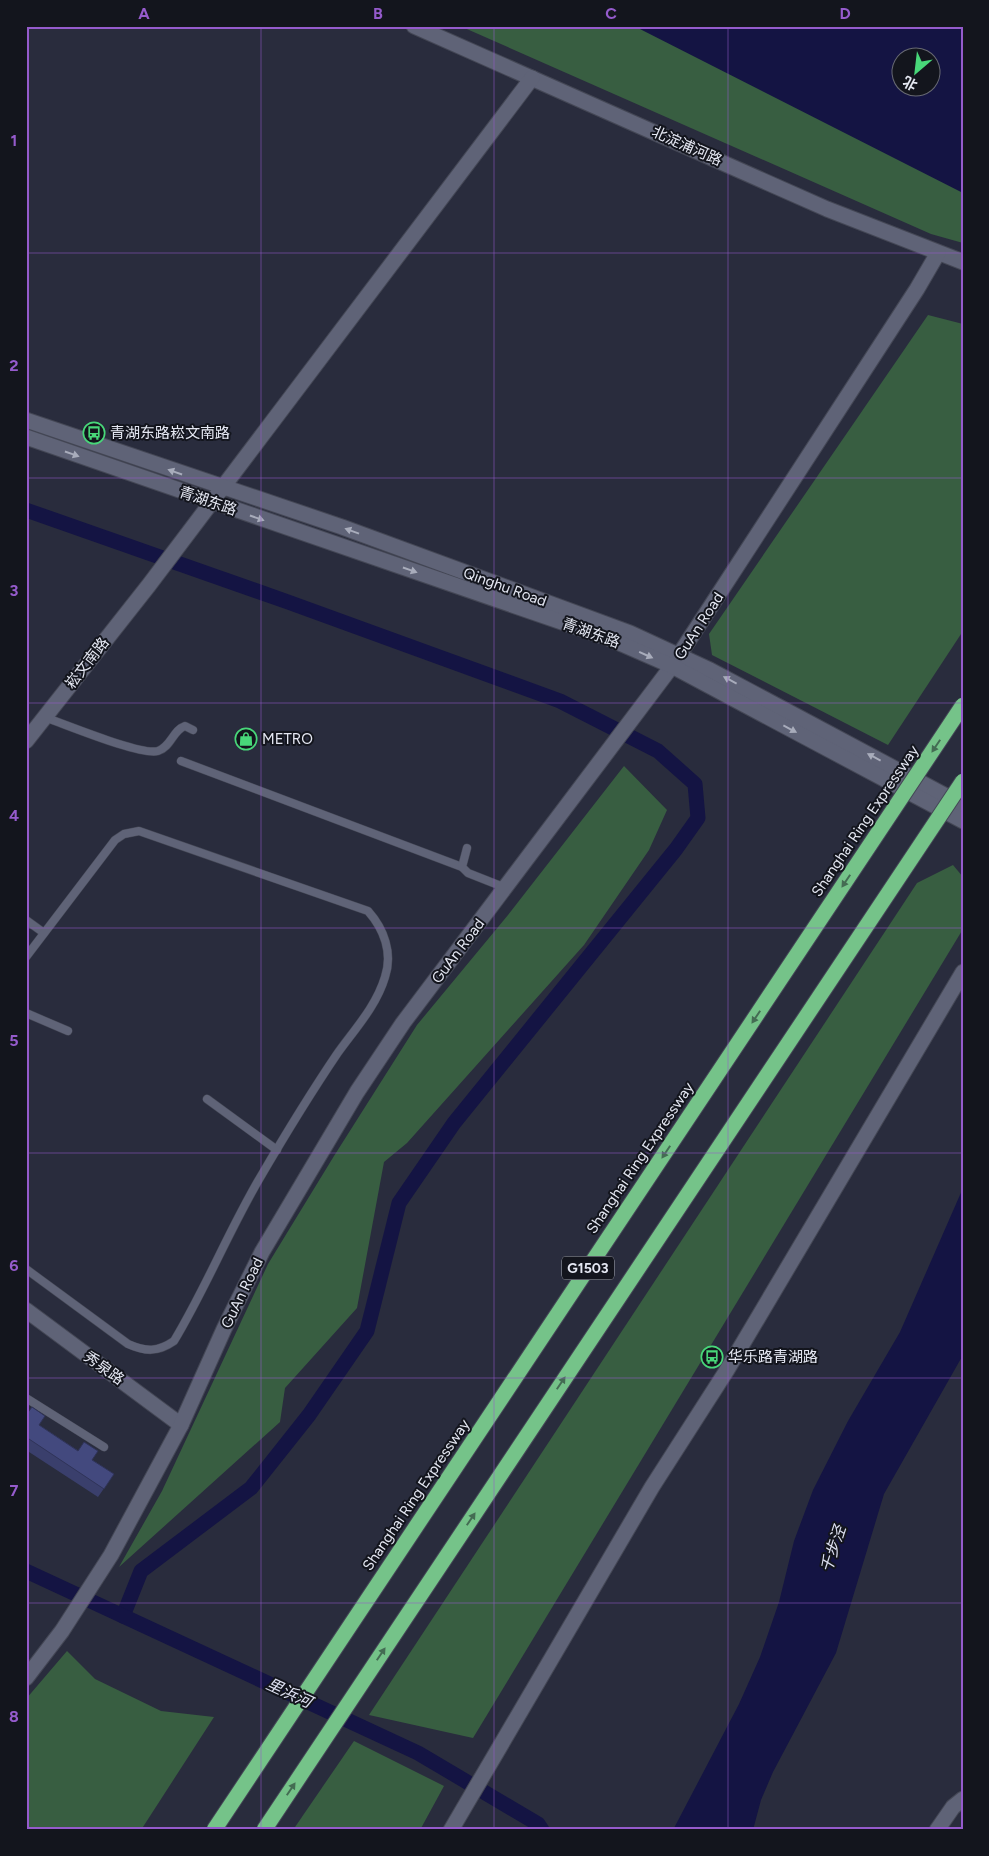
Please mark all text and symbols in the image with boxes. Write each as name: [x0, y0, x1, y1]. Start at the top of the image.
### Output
text: A: [138, 4, 150, 23]
text: B: [373, 4, 383, 23]
text: C: [605, 4, 617, 23]
text: D: [839, 4, 851, 23]
north arrow: [892, 48, 942, 98]
text: 北: [900, 72, 920, 94]
street label: 北淀浦河路: [649, 123, 725, 169]
text: 1: [11, 131, 17, 150]
text: 2: [9, 356, 19, 375]
bus stop icon: 青湖东路崧文南路: [82, 421, 106, 445]
place label: 青湖东路崧文南路: [110, 424, 230, 442]
one-way arrow: [65, 450, 80, 458]
one-way arrow: [167, 468, 182, 476]
street label: 青湖东路: [177, 483, 239, 519]
one-way arrow: [249, 514, 264, 522]
one-way arrow: [344, 527, 359, 534]
street label: Qinghu Road: [461, 564, 549, 610]
one-way arrow: [403, 567, 418, 574]
text: 3: [10, 581, 19, 600]
street label: GuAn Road: [671, 589, 727, 663]
street label: 青湖东路: [560, 614, 622, 652]
street label: 崧文南路: [61, 634, 113, 692]
one-way arrow: [639, 651, 653, 659]
one-way arrow: [723, 676, 738, 684]
one-way arrow: [783, 725, 797, 733]
shop icon: METRO: [234, 727, 258, 751]
place label: METRO: [262, 730, 313, 748]
one-way arrow: [931, 739, 941, 753]
street label: Shanghai Ring Expressway: [808, 742, 922, 900]
one-way arrow: [866, 753, 881, 761]
text: 4: [9, 806, 19, 825]
one-way arrow: [841, 875, 851, 888]
street label: GuAn Road: [428, 915, 488, 987]
one-way arrow: [751, 1010, 760, 1023]
text: 5: [9, 1031, 19, 1050]
street label: Shanghai Ring Expressway: [583, 1079, 697, 1237]
one-way arrow: [661, 1145, 670, 1159]
street label: GuAn Road: [217, 1255, 267, 1331]
text: 6: [9, 1256, 19, 1275]
road number: G1503: [562, 1256, 614, 1280]
bus stop icon: 华乐路青湖路: [700, 1345, 724, 1369]
street label: 秀泉路: [81, 1347, 127, 1389]
place label: 华乐路青湖路: [728, 1348, 818, 1366]
one-way arrow: [557, 1377, 566, 1390]
street label: Shanghai Ring Expressway: [359, 1416, 473, 1574]
text: 7: [10, 1481, 19, 1500]
one-way arrow: [467, 1512, 476, 1525]
water label: 千步泾: [817, 1521, 850, 1575]
one-way arrow: [376, 1647, 386, 1661]
water label: 里浜河: [263, 1674, 317, 1713]
text: 8: [9, 1707, 19, 1726]
one-way arrow: [286, 1782, 296, 1796]

